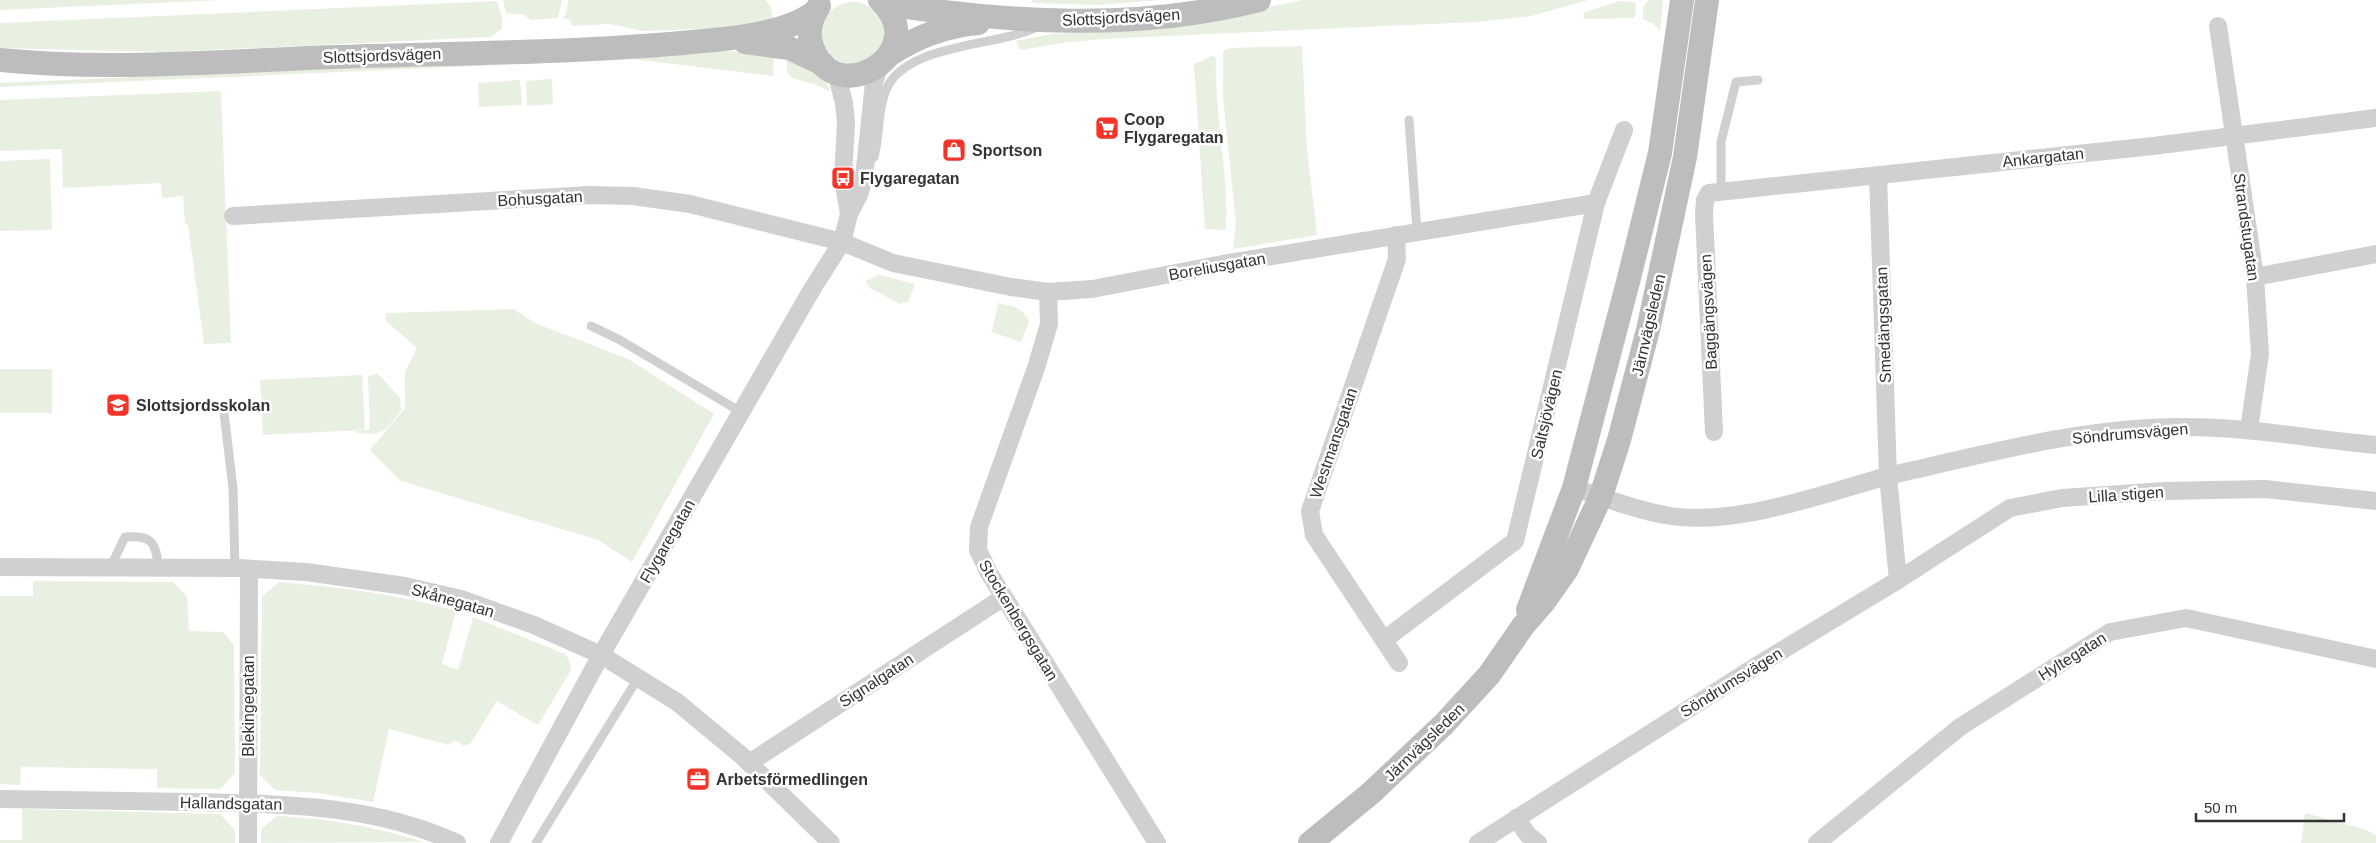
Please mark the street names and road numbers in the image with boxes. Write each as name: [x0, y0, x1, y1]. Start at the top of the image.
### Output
street label: Slottsjordsvägen: [1062, 6, 1181, 29]
street label: Slottsjordsvägen: [323, 45, 441, 66]
street label: Ankargatan: [2001, 145, 2085, 170]
street label: Strandstugatan: [2231, 172, 2262, 282]
street label: Bohusgatan: [497, 188, 583, 209]
street label: Boreliusgatan: [1167, 250, 1267, 283]
street label: Baggängsvägen: [1697, 254, 1720, 370]
street label: Smedängsgatan: [1873, 266, 1894, 384]
street label: Järnvägsleden: [1628, 272, 1668, 378]
street label: Saltsjövägen: [1528, 368, 1565, 461]
street label: Westmansgatan: [1307, 386, 1360, 500]
street label: Söndrumsvägen: [2071, 420, 2189, 447]
street label: Lilla stigen: [2088, 483, 2164, 506]
street label: Flygaregatan: [637, 497, 698, 586]
street label: Stockenbergsgatan: [976, 557, 1061, 684]
street label: Skånegatan: [409, 581, 496, 620]
street label: Hyltegatan: [2035, 629, 2109, 684]
street label: Söndrumsvägen: [1677, 644, 1785, 721]
street label: Signalgatan: [836, 650, 916, 711]
street label: Blekingegatan: [240, 655, 257, 757]
street label: Järnvägsleden: [1381, 700, 1468, 785]
street label: Hallandsgatan: [180, 794, 282, 813]

